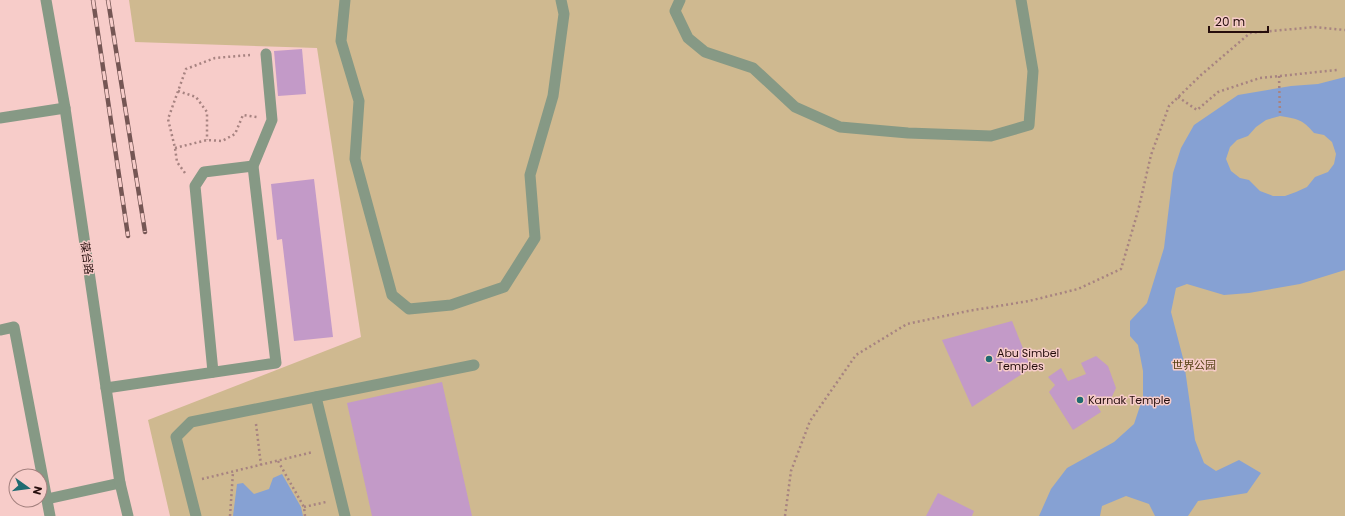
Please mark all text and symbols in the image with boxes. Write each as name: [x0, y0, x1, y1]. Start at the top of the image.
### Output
scale bar: [1209, 8, 1268, 34]
text: 20 m: [1215, 13, 1245, 30]
street label: 葆台路: [77, 241, 97, 275]
place label: Abu Simbel Temples: [997, 345, 1059, 374]
marker: Abu Simbel Temples: [984, 354, 994, 364]
park label: 世界公园: [1172, 357, 1216, 373]
place label: Karnak Temple: [1088, 392, 1170, 408]
marker: Karnak Temple: [1075, 395, 1085, 405]
north arrow: [8, 468, 48, 508]
text: N: [29, 484, 46, 496]

